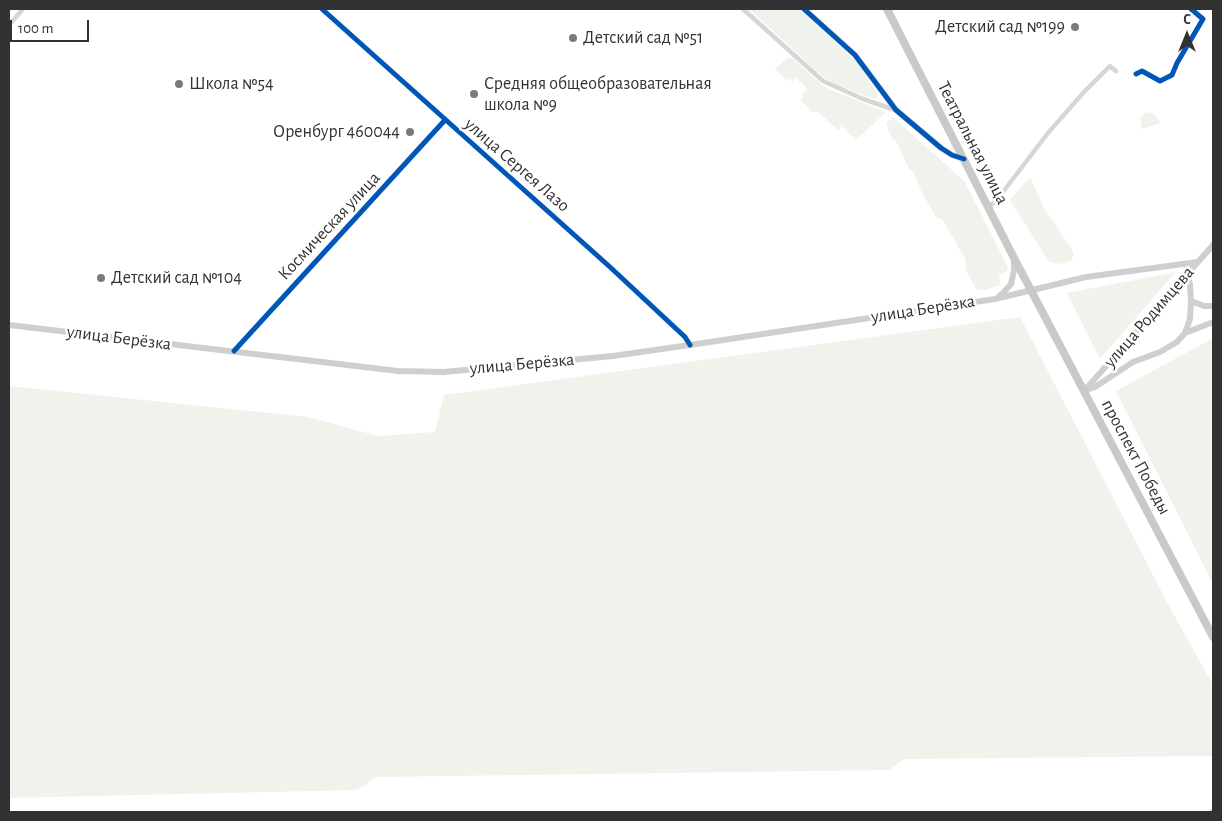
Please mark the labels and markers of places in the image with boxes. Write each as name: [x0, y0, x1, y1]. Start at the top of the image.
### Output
place label: Детский сад №199: [935, 16, 1065, 38]
marker: Детский сад №199: [1069, 21, 1081, 33]
place label: Детский сад №51: [583, 27, 703, 49]
marker: Детский сад №51: [567, 32, 579, 44]
place label: Школа №54: [189, 73, 274, 95]
place label: Средняя общеобразовательная школа №9: [484, 73, 712, 116]
marker: Школа №54: [173, 78, 185, 90]
marker: Средняя общеобразовательная школа №9: [468, 88, 480, 100]
place label: Оренбург 460044: [273, 121, 400, 143]
marker: Оренбург 460044: [404, 126, 416, 138]
place label: Детский сад №104: [111, 267, 242, 289]
marker: Детский сад №104: [95, 272, 107, 284]

